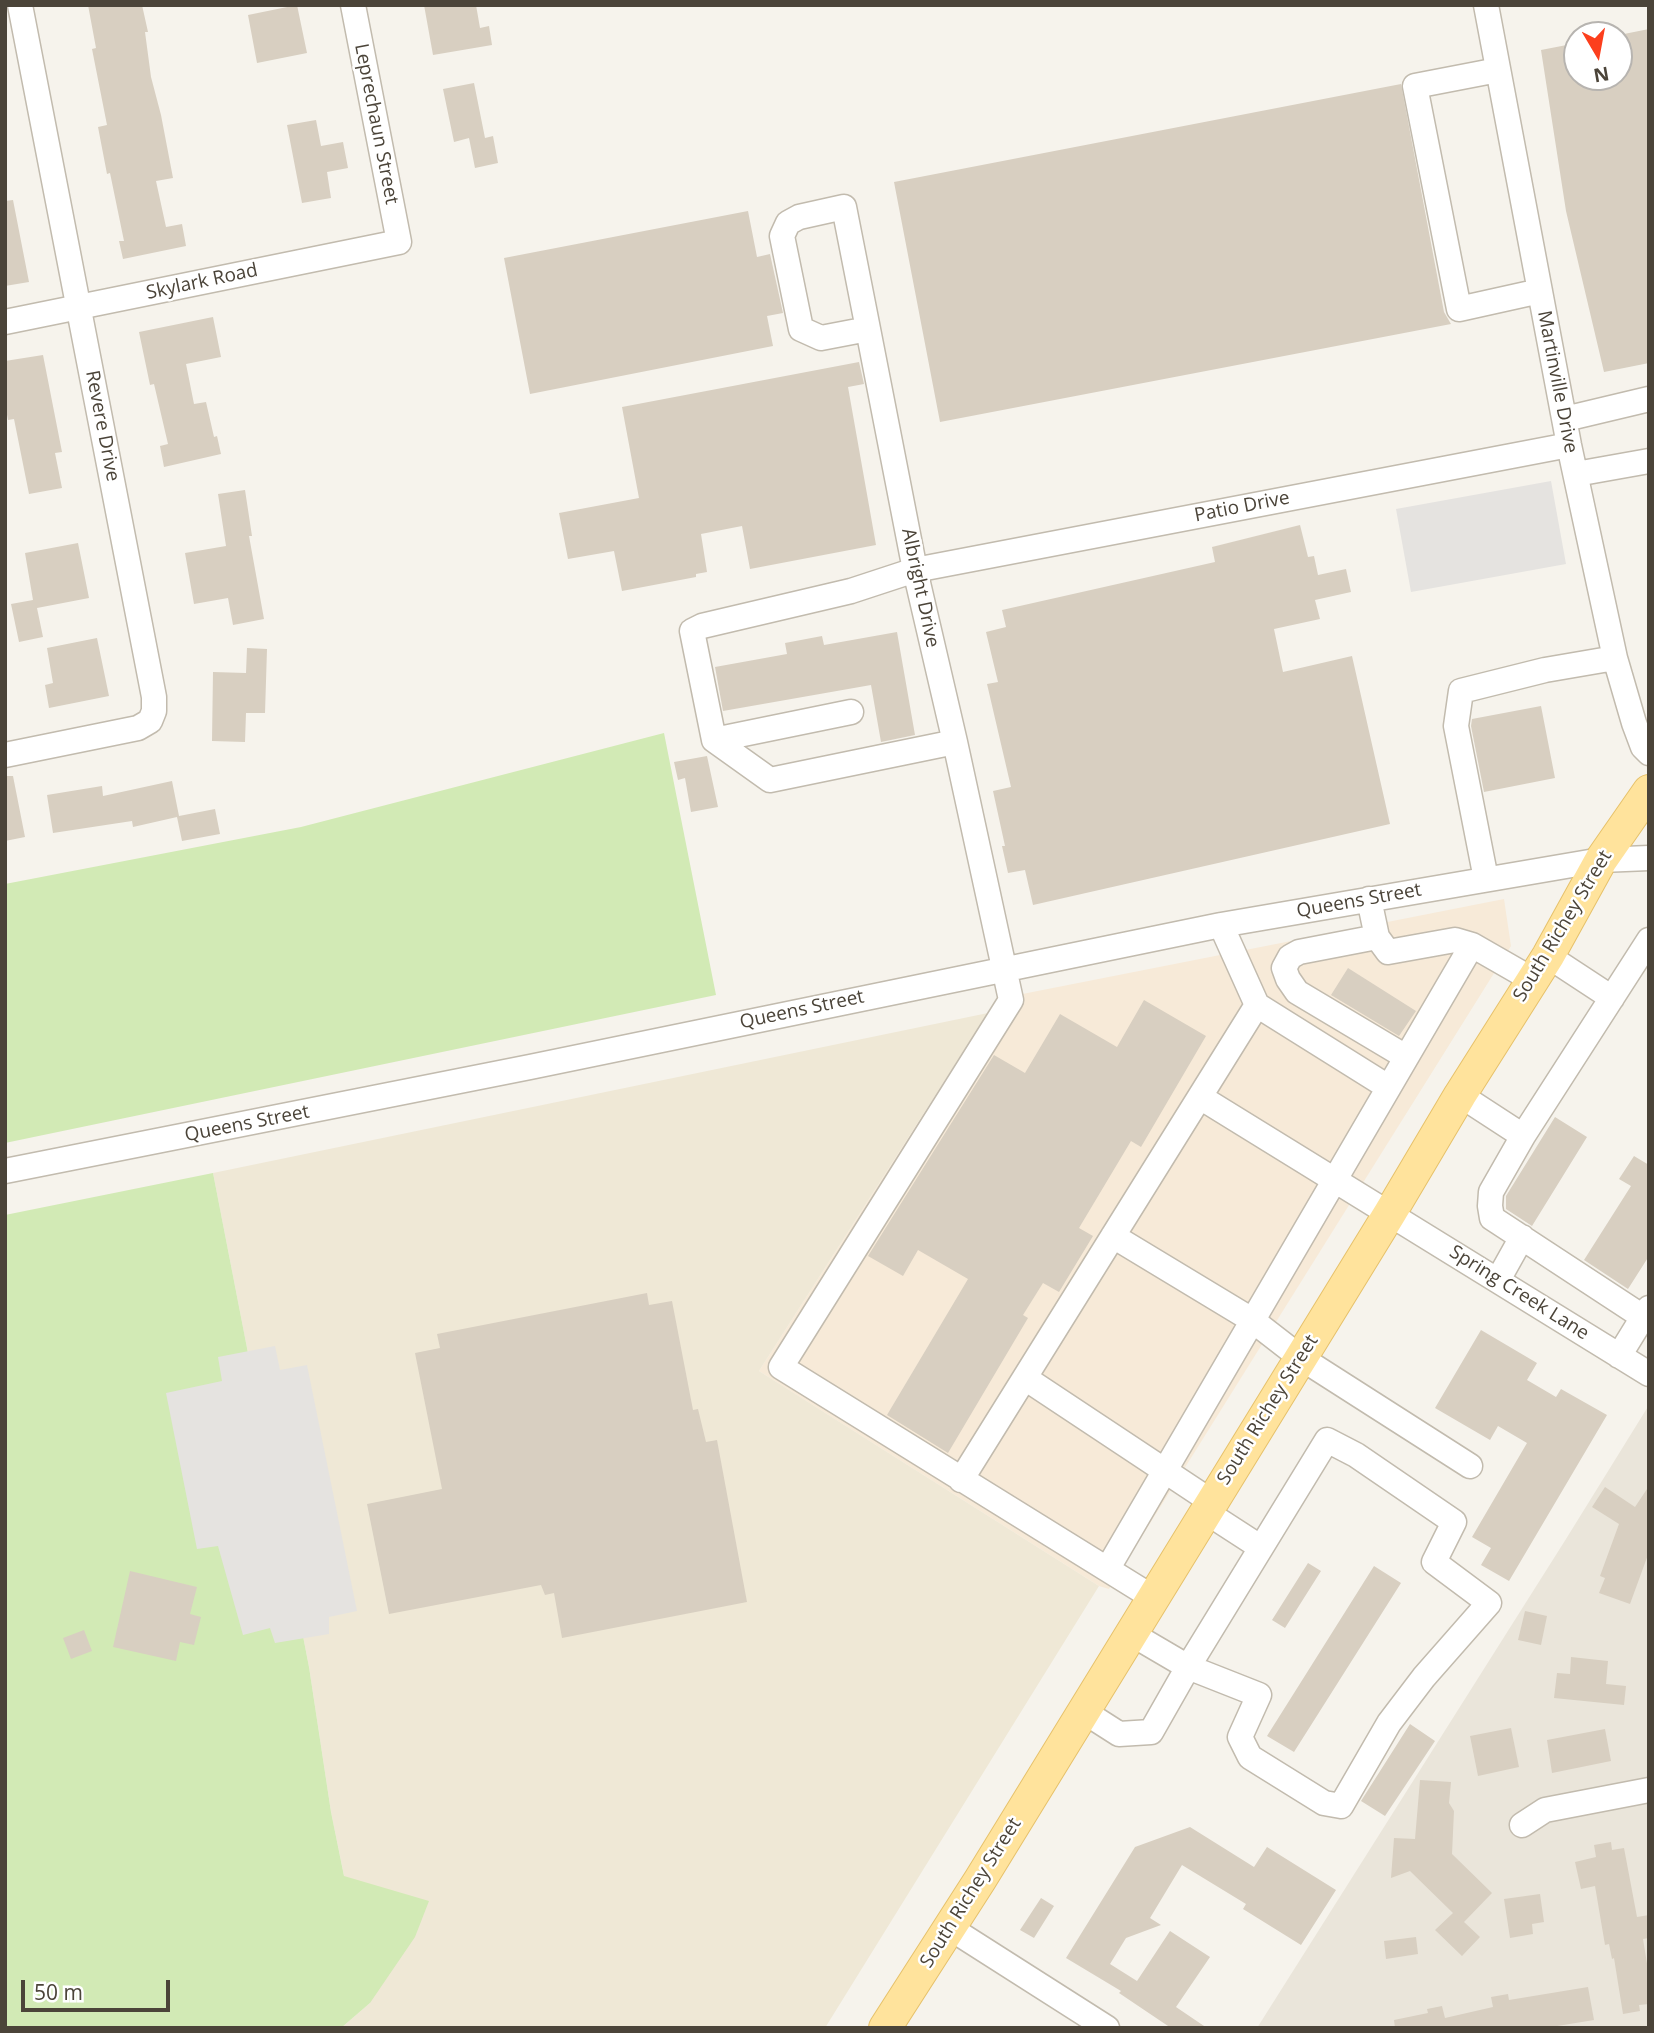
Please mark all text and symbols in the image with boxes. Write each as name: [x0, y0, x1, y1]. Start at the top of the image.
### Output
north arrow: [1563, 21, 1633, 91]
street label: Leprechaun Street: [349, 42, 403, 206]
text: N: [1591, 61, 1611, 89]
street label: Skylark Road: [144, 259, 260, 305]
street label: Martinville Drive: [1532, 309, 1582, 455]
street label: Revere Drive: [80, 369, 124, 483]
street label: Patio Drive: [1192, 487, 1292, 527]
street label: Albright Drive: [896, 526, 944, 650]
street label: South Richey Street: [1509, 846, 1617, 1006]
street label: Queens Street: [1295, 879, 1423, 923]
street label: Queens Street: [738, 986, 866, 1034]
street label: Queens Street: [183, 1101, 311, 1147]
street label: Spring Creek Lane: [1445, 1241, 1593, 1345]
street label: South Richey Street: [1213, 1331, 1323, 1489]
street label: South Richey Street: [916, 1814, 1026, 1972]
scale bar: [24, 1966, 173, 2010]
text: 50 m: [34, 1978, 83, 2006]

